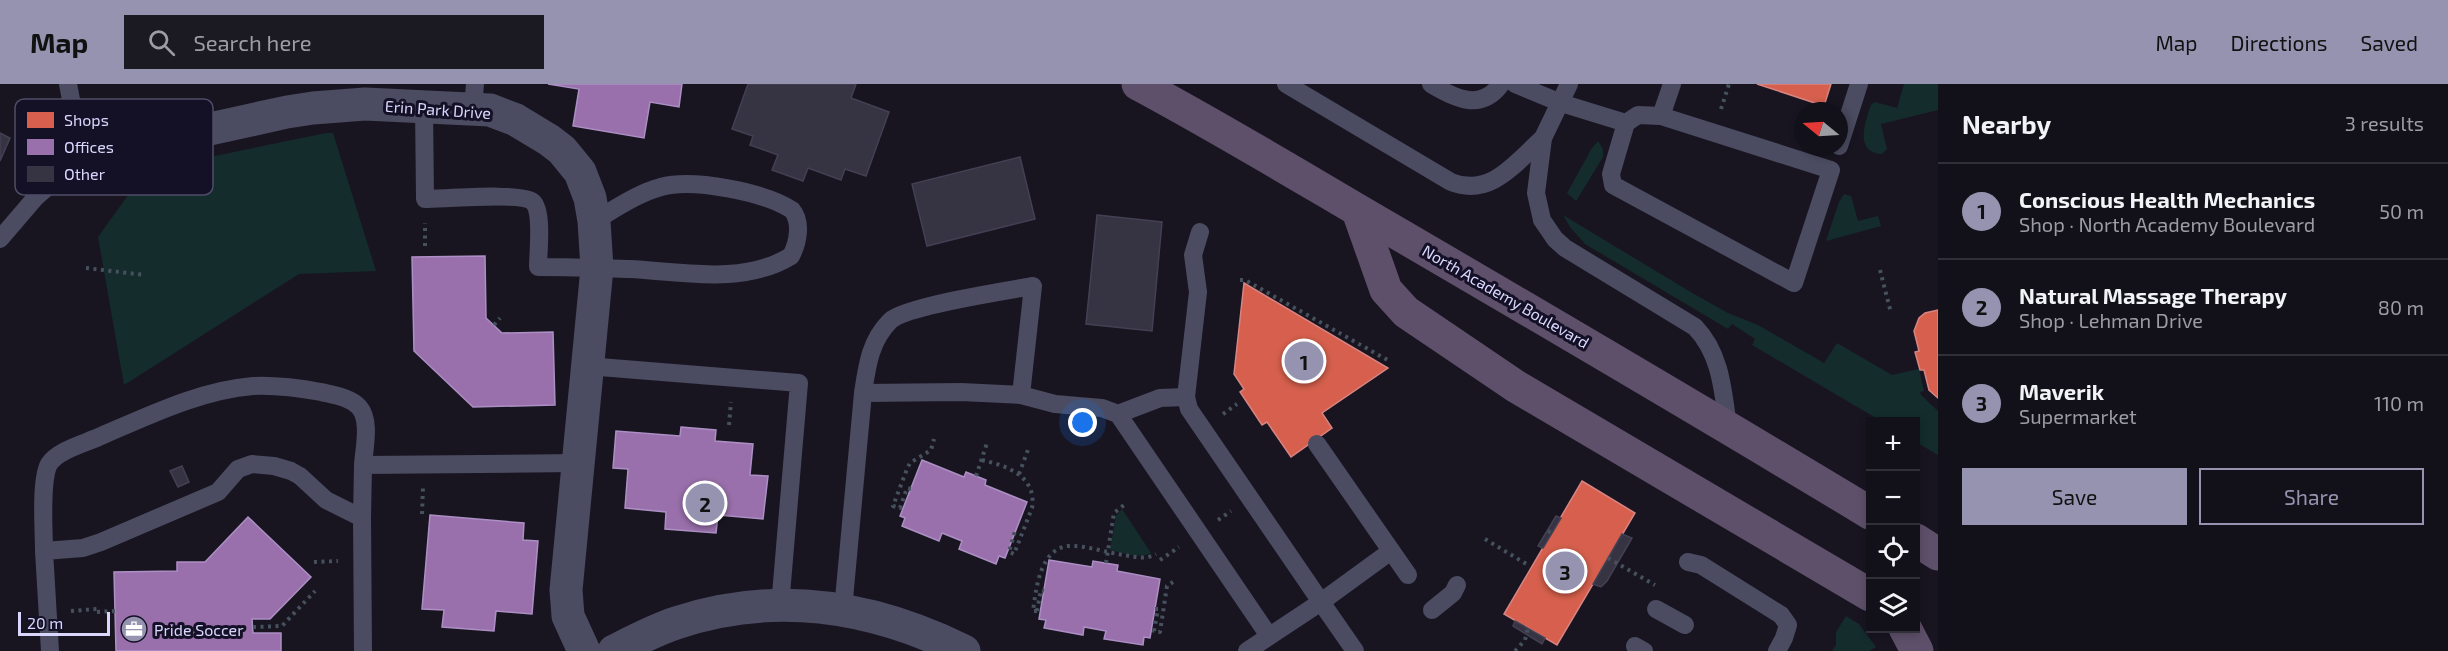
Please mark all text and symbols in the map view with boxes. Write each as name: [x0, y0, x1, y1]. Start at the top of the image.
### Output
search box: [124, 15, 544, 69]
text: Map: [30, 25, 88, 59]
icon: search: [145, 26, 178, 59]
text: Search here: [193, 29, 312, 55]
text: Map: [2155, 30, 2198, 55]
text: Directions: [2231, 30, 2327, 55]
text: Saved: [2360, 30, 2418, 55]
street label: Erin Park Drive: [384, 96, 492, 122]
legend: [15, 99, 213, 195]
north arrow: [1794, 102, 1848, 156]
text: Nearby: [1962, 108, 2051, 139]
text: Shops: [64, 110, 109, 129]
text: 3 results: [2345, 111, 2424, 135]
text: Offices: [64, 137, 114, 156]
text: Other: [64, 164, 106, 183]
text: Conscious Health Mechanics: [2019, 186, 2315, 212]
text: 1: [1977, 199, 1986, 223]
text: 50 m: [2379, 199, 2424, 223]
text: Shop · North Academy Boulevard: [2019, 212, 2315, 236]
street label: North Academy Boulevard: [1419, 240, 1593, 352]
text: Natural Massage Therapy: [2019, 282, 2287, 308]
text: 2: [1976, 295, 1987, 319]
text: 80 m: [2378, 295, 2424, 319]
text: Shop · Lehman Drive: [2019, 308, 2203, 332]
pin: 1: [1284, 338, 1324, 384]
text: Maverik: [2019, 378, 2104, 404]
text: 3: [1976, 391, 1987, 415]
text: 110 m: [2374, 391, 2424, 415]
text: Supermarket: [2019, 404, 2137, 428]
your location: [1068, 408, 1097, 437]
map controls: [1866, 417, 1920, 633]
button: +: [1866, 417, 1920, 471]
button: Save: [1962, 468, 2187, 525]
button: Share: [2199, 468, 2424, 525]
button: −: [1866, 471, 1920, 525]
pin: 2: [686, 480, 724, 526]
button: locate: [1866, 525, 1920, 579]
pin: 3: [1546, 548, 1584, 594]
button: layers: [1866, 579, 1920, 633]
scale bar: [18, 609, 110, 636]
text: 20 m: [27, 613, 63, 632]
office icon: Pride Soccer: [119, 614, 149, 644]
place label: Pride Soccer: [154, 620, 244, 639]

